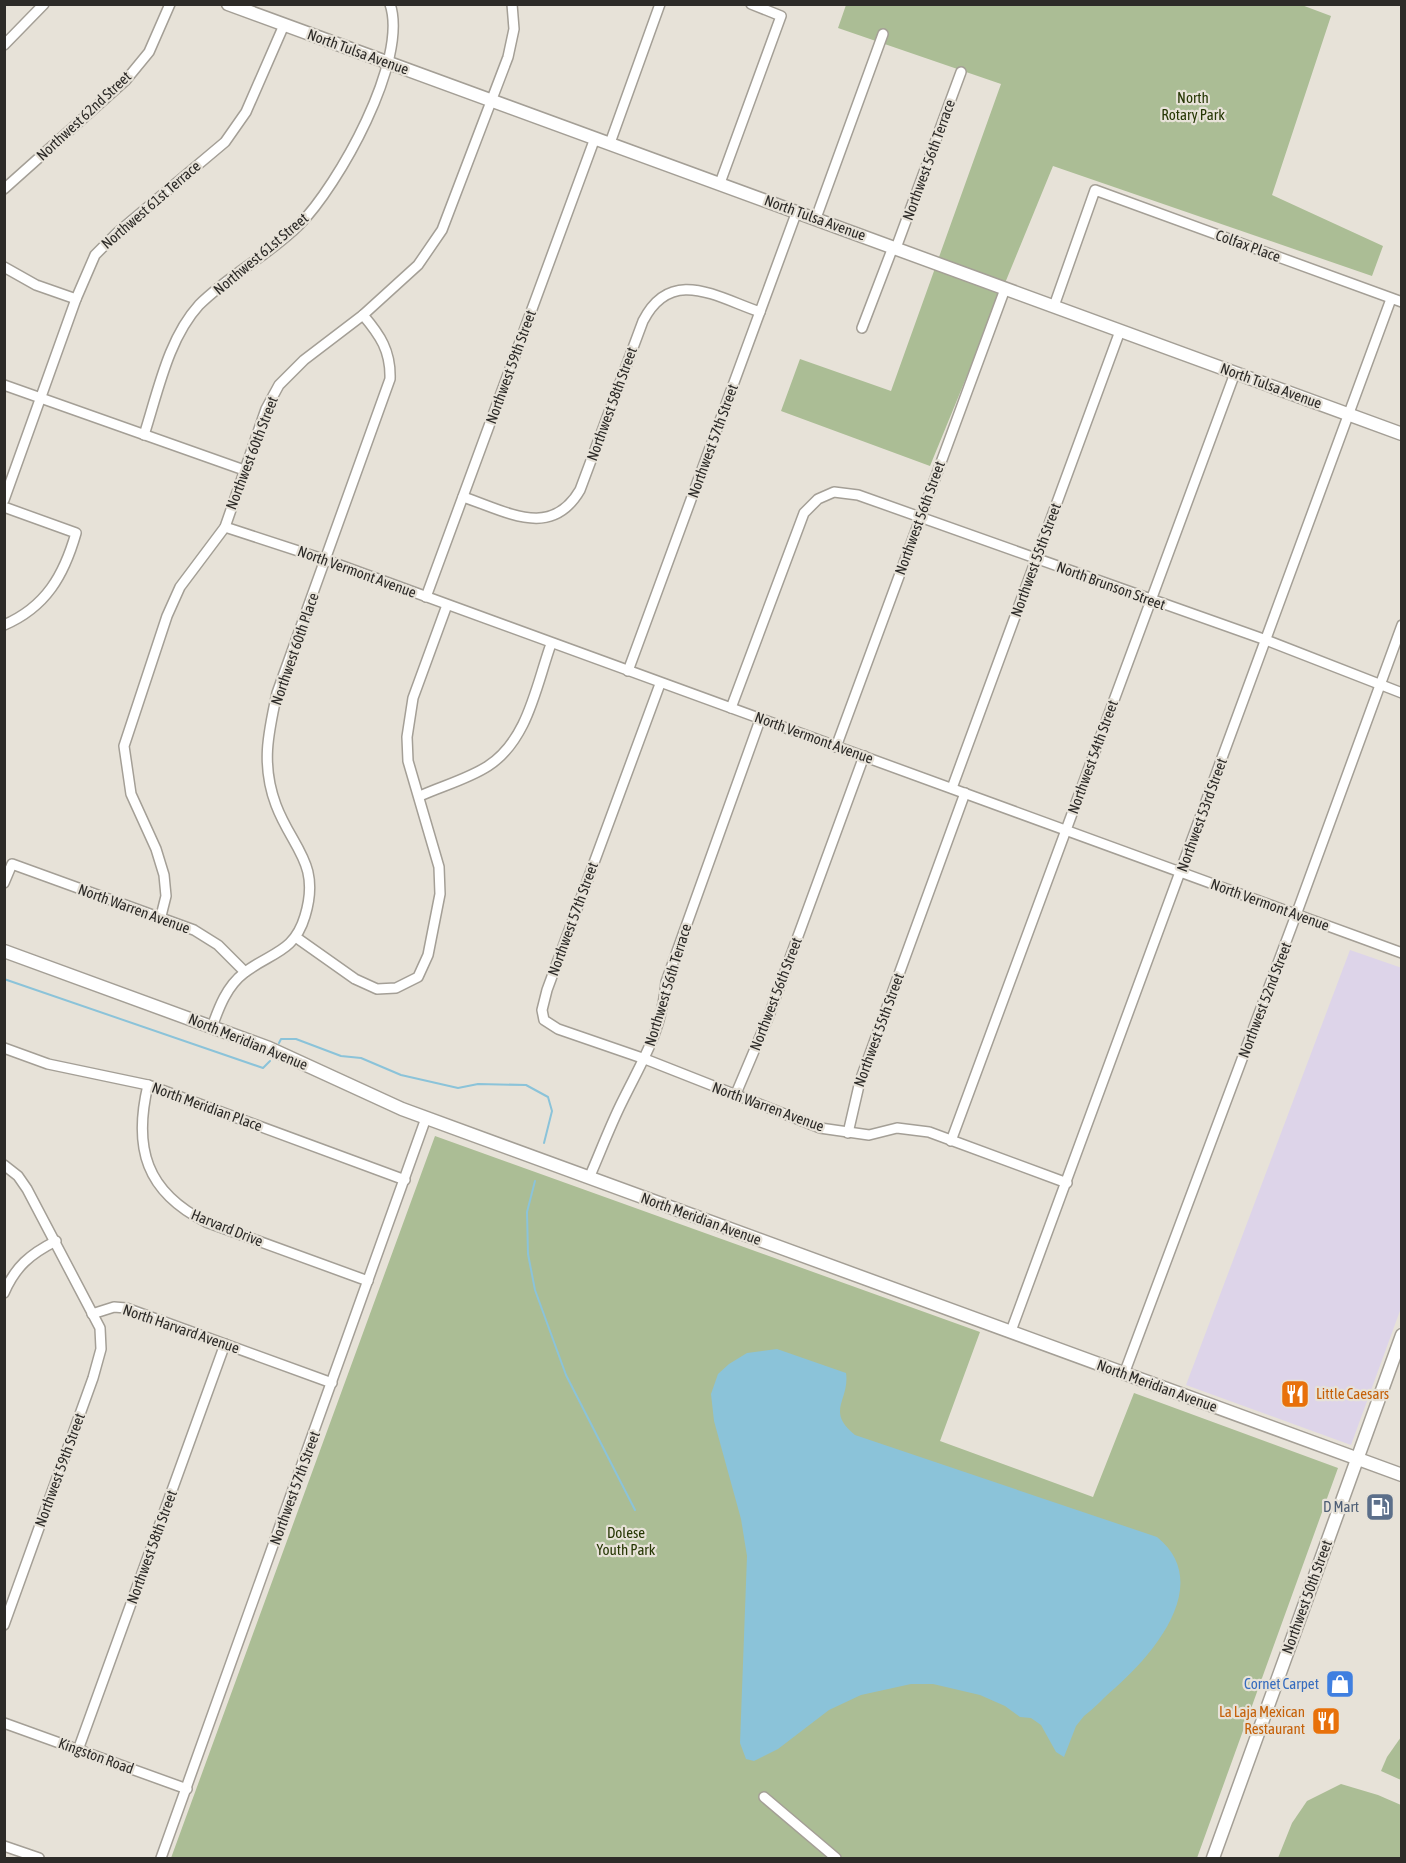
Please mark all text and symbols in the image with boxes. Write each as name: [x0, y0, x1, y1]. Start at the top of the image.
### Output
street label: North Tulsa Avenue: [305, 25, 411, 78]
street label: Northwest 62nd Street: [33, 68, 134, 164]
park label: North Rotary Park: [1161, 89, 1225, 123]
street label: Northwest 56th Terrace: [899, 97, 958, 222]
street label: Northwest 61st Terrace: [98, 157, 204, 252]
street label: North Tulsa Avenue: [762, 191, 868, 244]
street label: Northwest 61st Street: [210, 209, 311, 298]
street label: Colfax Place: [1213, 226, 1283, 265]
street label: Northwest 59th Street: [482, 308, 539, 426]
street label: Northwest 58th Street: [583, 345, 640, 463]
street label: North Tulsa Avenue: [1218, 359, 1324, 412]
street label: Northwest 57th Street: [684, 382, 741, 500]
street label: Northwest 60th Street: [222, 394, 281, 512]
street label: Northwest 56th Street: [891, 459, 948, 577]
street label: Northwest 55th Street: [1007, 501, 1064, 619]
street label: North Vermont Avenue: [296, 542, 419, 601]
street label: North Brunson Street: [1054, 558, 1168, 613]
street label: Northwest 60th Place: [267, 590, 322, 707]
street label: Northwest 54th Street: [1064, 698, 1121, 816]
street label: North Vermont Avenue: [753, 708, 876, 767]
street label: Northwest 53rd Street: [1173, 756, 1230, 874]
street label: Northwest 57th Street: [544, 860, 601, 978]
street label: North Vermont Avenue: [1209, 875, 1332, 934]
street label: North Warren Avenue: [76, 880, 193, 937]
street label: Northwest 56th Terrace: [641, 921, 694, 1048]
street label: Northwest 56th Street: [746, 935, 805, 1053]
street label: Northwest 52nd Street: [1235, 940, 1294, 1060]
street label: Northwest 55th Street: [850, 971, 907, 1089]
street label: North Meridian Avenue: [186, 1010, 310, 1073]
street label: North Warren Avenue: [710, 1078, 827, 1135]
street label: North Meridian Place: [150, 1079, 265, 1134]
street label: North Meridian Avenue: [639, 1189, 764, 1248]
street label: Harvard Drive: [189, 1205, 266, 1250]
street label: North Harvard Avenue: [121, 1301, 242, 1356]
street label: North Meridian Avenue: [1095, 1356, 1220, 1415]
restaurant icon: Little Caesars: [1279, 1378, 1311, 1410]
place label: Little Caesars: [1316, 1385, 1389, 1402]
street label: Northwest 59th Street: [31, 1411, 88, 1529]
street label: Northwest 57th Street: [266, 1429, 323, 1547]
street label: Northwest 58th Street: [123, 1488, 180, 1606]
fuel station icon: D Mart: [1364, 1491, 1396, 1523]
place label: D Mart: [1323, 1498, 1359, 1515]
park label: Dolese Youth Park: [597, 1524, 656, 1558]
street label: Northwest 50th Street: [1278, 1538, 1335, 1656]
shop icon: Cornet Carpet: [1324, 1668, 1356, 1700]
place label: Cornet Carpet: [1244, 1675, 1319, 1692]
place label: La Laja Mexican Restaurant: [1219, 1703, 1305, 1737]
restaurant icon: La Laja Mexican Restaurant: [1310, 1705, 1342, 1737]
street label: Kingston Road: [56, 1734, 136, 1777]

